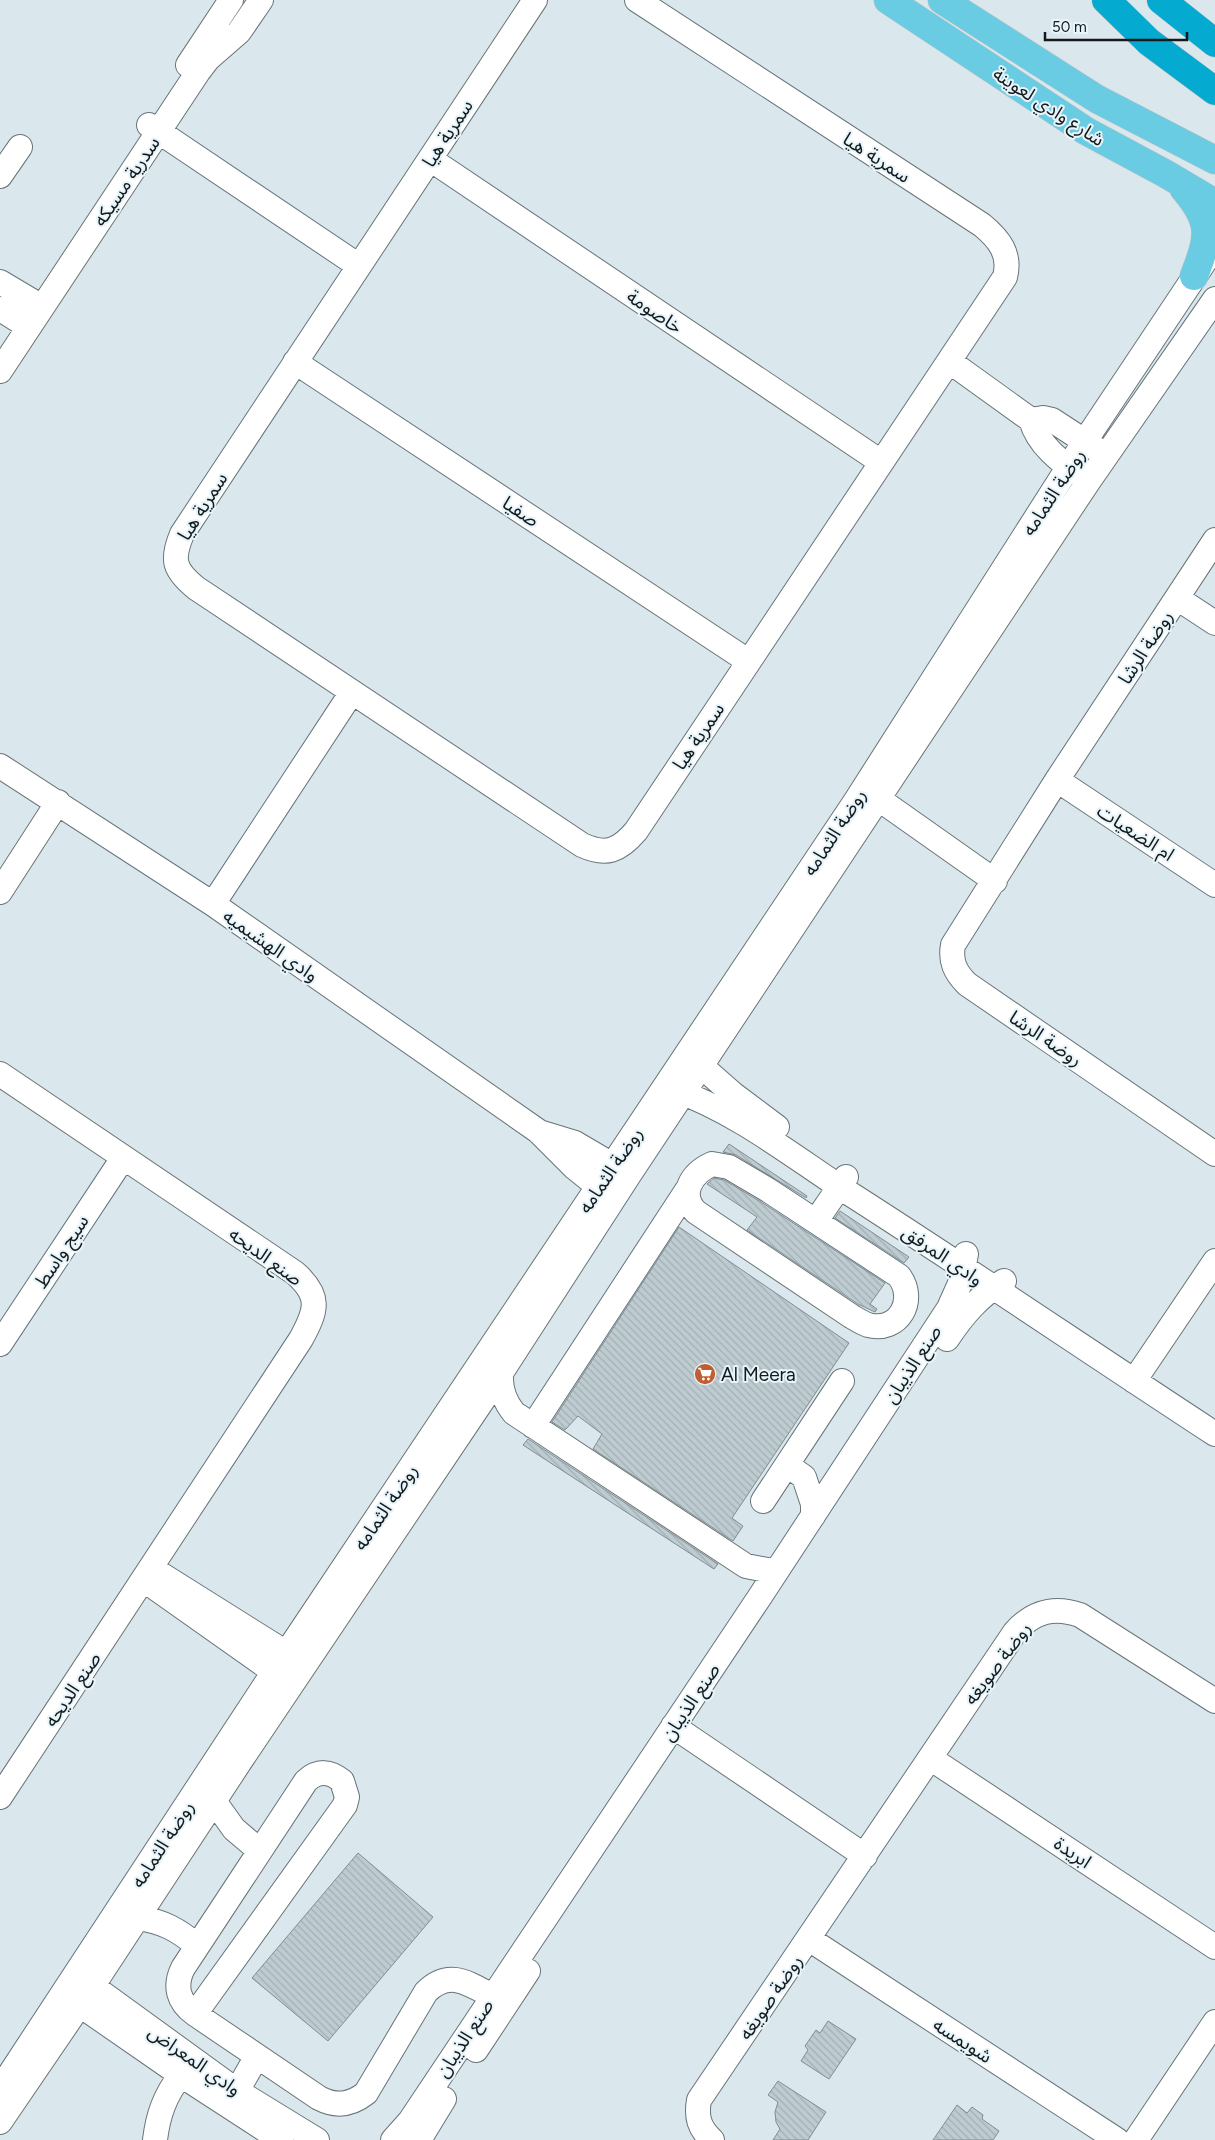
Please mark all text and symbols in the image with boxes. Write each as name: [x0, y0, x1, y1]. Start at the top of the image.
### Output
scale bar: [1045, 10, 1188, 42]
text: 50 m: [1052, 18, 1087, 36]
street label: شارع وادي لعوينة: [987, 62, 1109, 154]
street label: سمرية هيا: [417, 95, 478, 171]
street label: سمرية هيا: [839, 127, 915, 188]
street label: سدرية مسيكه: [88, 132, 165, 230]
street label: خاصومة: [623, 285, 687, 338]
street label: روضة الثمامه: [1017, 445, 1090, 540]
street label: سمرية هيا: [173, 468, 232, 545]
street label: صفيا: [498, 491, 543, 532]
street label: روضة الرشا: [1113, 606, 1178, 689]
street label: سمرية هيا: [668, 698, 729, 774]
street label: روضة الثمامه: [798, 785, 871, 880]
street label: ام الضعيات: [1091, 799, 1179, 868]
street label: وادي الهشيميه: [217, 904, 323, 989]
street label: روضة الرشا: [1005, 1006, 1087, 1071]
street label: روضة الثمامه: [573, 1123, 648, 1218]
street label: سيج واسط: [29, 1210, 96, 1294]
street label: وادي المرفق: [896, 1220, 987, 1294]
street label: صنع الديحه: [223, 1222, 307, 1293]
street label: صنع الذيبان: [879, 1321, 949, 1409]
supermarket icon: Al Meera: [693, 1362, 717, 1386]
place label: Al Meera: [721, 1363, 796, 1386]
street label: روضة الثمامه: [348, 1460, 423, 1555]
street label: روضة صويغه: [959, 1617, 1036, 1709]
street label: صنع الديحه: [39, 1648, 108, 1733]
street label: صنع الذيبان: [656, 1659, 727, 1747]
street label: روضة الثمامه: [126, 1797, 199, 1892]
street label: ابريدة: [1050, 1832, 1096, 1873]
street label: روضة صويغه: [734, 1950, 807, 2044]
street label: صنع الذيبان: [431, 1995, 501, 2083]
street label: شويمسه: [929, 2013, 997, 2068]
street label: وادي المعراض: [142, 2020, 246, 2104]

